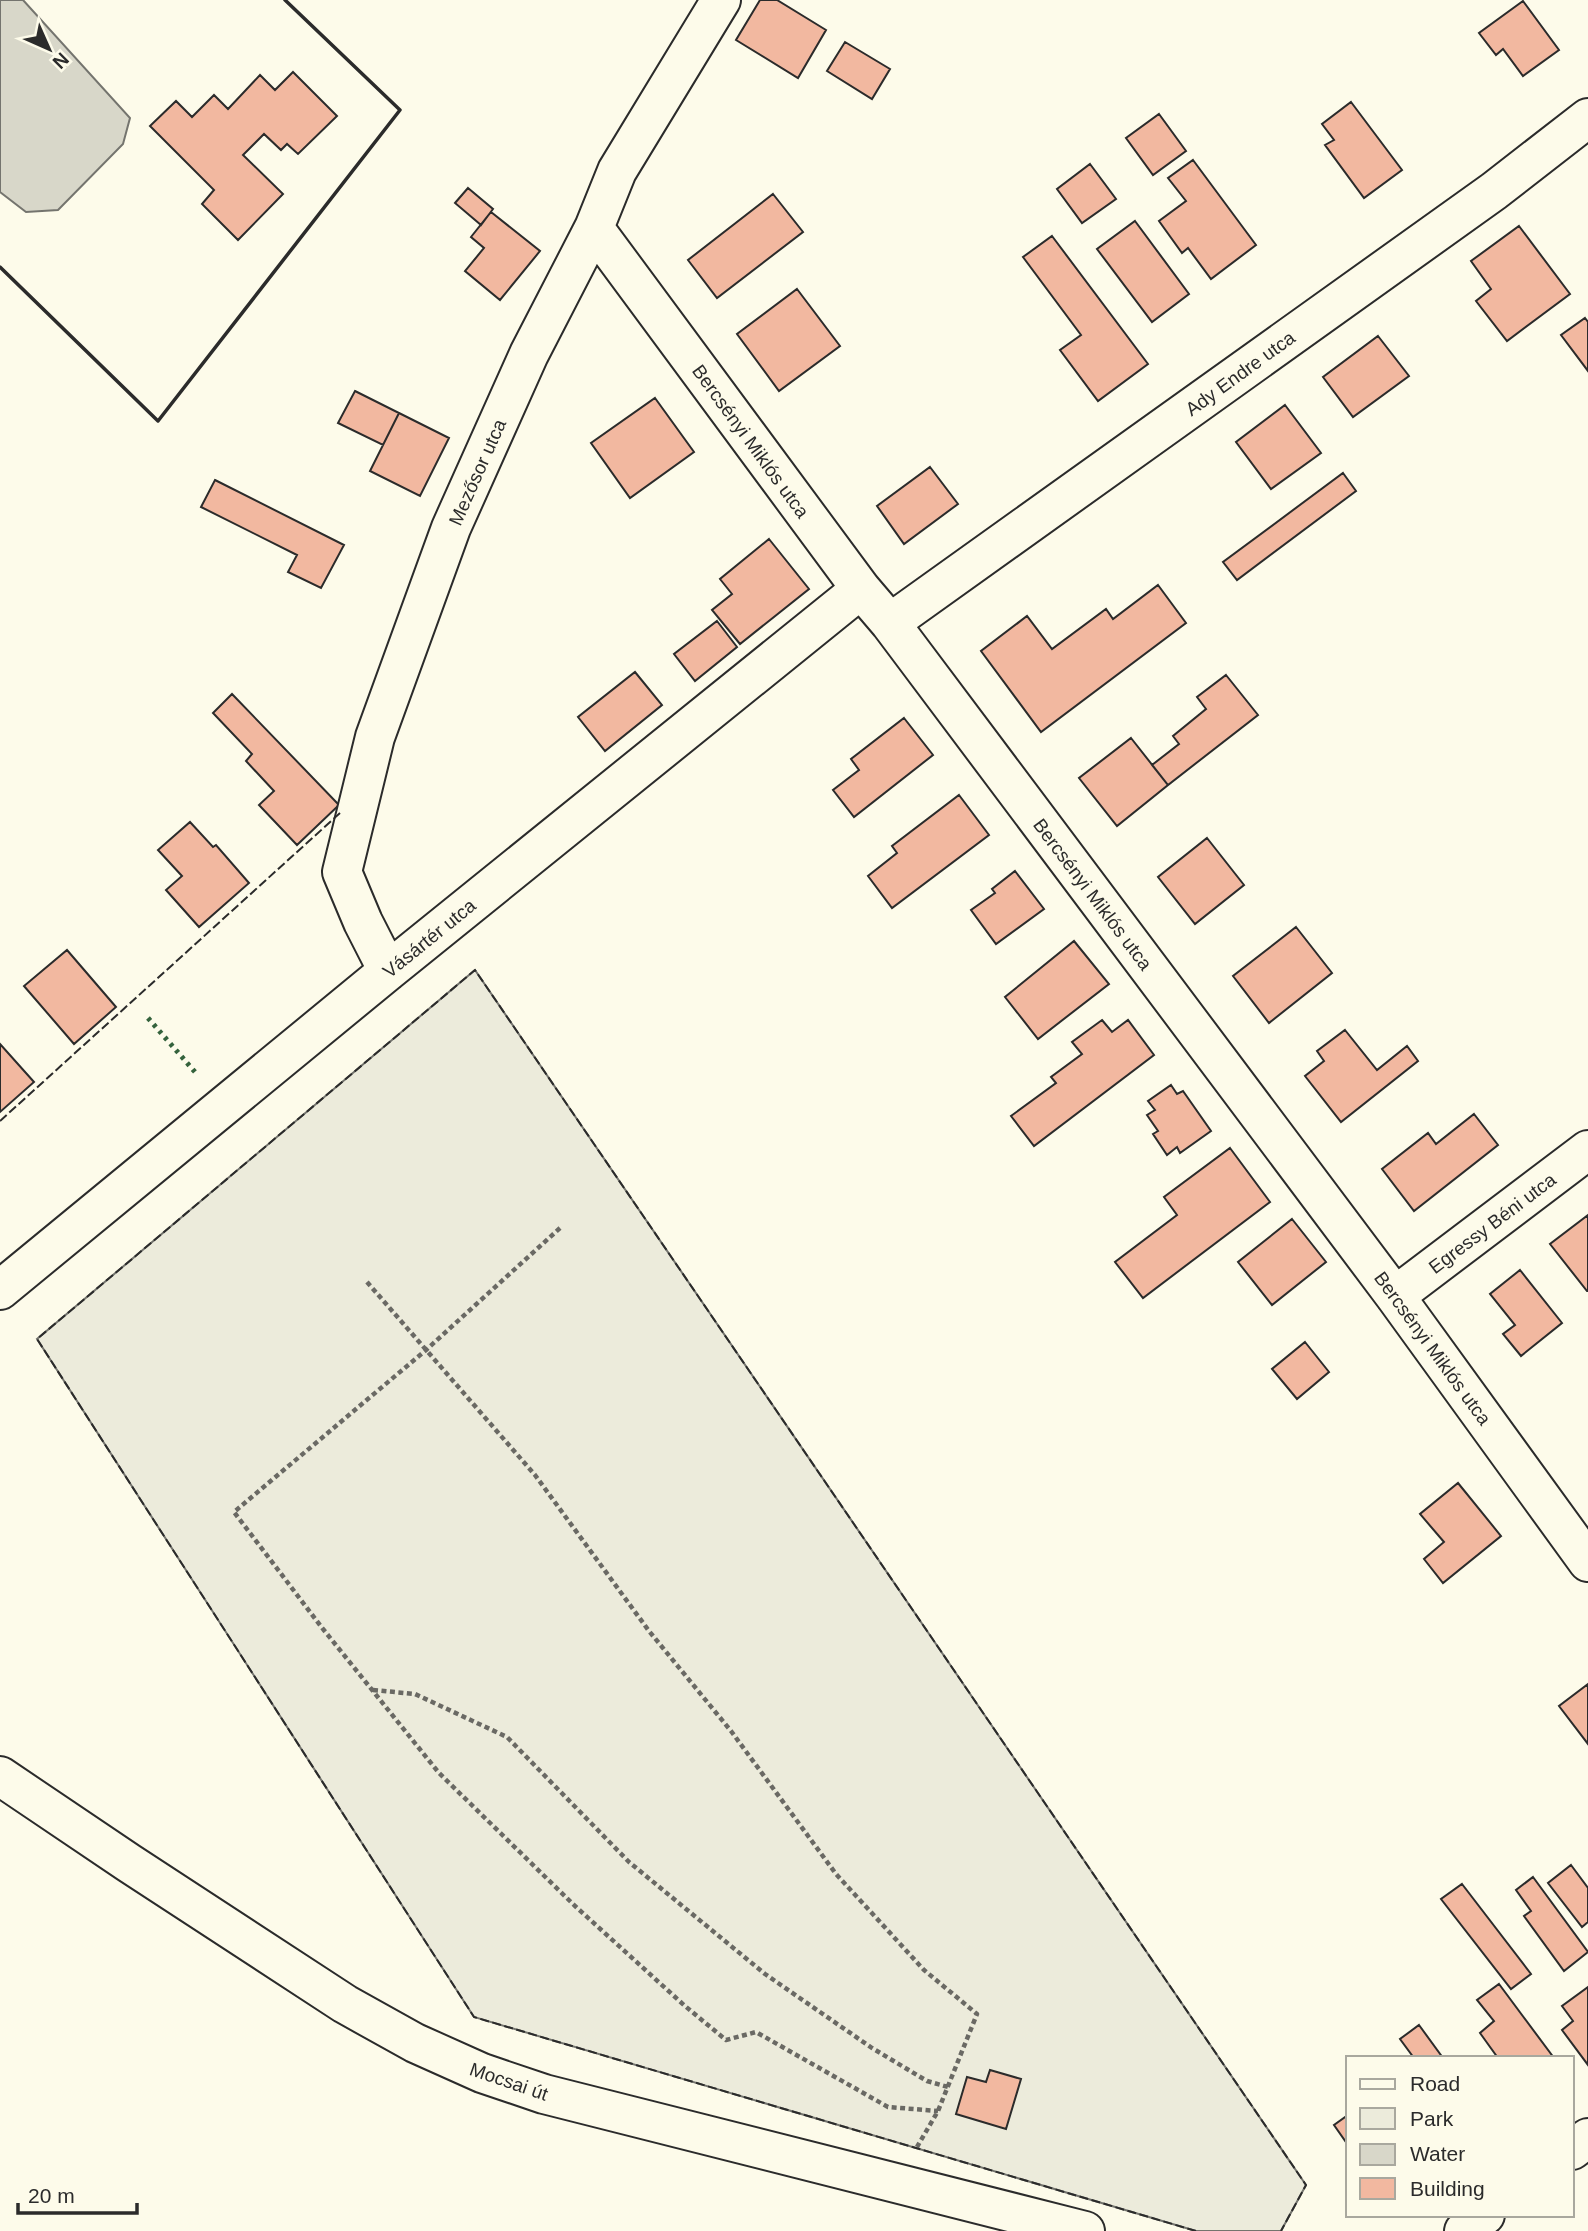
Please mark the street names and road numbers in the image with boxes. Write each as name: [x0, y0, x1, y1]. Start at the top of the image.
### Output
street label: Ady Endre utca: [1182, 326, 1299, 420]
street label: Bercsényi Miklós utca: [688, 361, 813, 522]
street label: Mezősor utca: [445, 415, 510, 529]
street label: Bercsényi Miklós utca: [1029, 815, 1157, 974]
street label: Vásártér utca: [379, 894, 480, 982]
street label: Egressy Béni utca: [1425, 1169, 1560, 1278]
street label: Bercsényi Miklós utca: [1370, 1268, 1495, 1429]
street label: Mocsai út: [467, 2058, 551, 2105]

